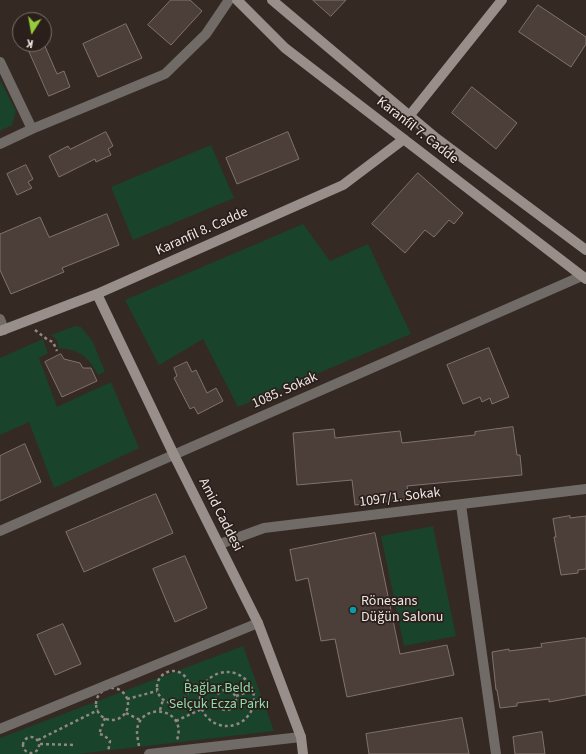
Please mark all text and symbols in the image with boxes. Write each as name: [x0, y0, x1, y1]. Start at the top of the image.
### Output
north arrow: [12, 12, 52, 52]
text: K: [25, 35, 35, 51]
street label: Karanfil 7. Cadde: [373, 94, 461, 168]
street label: Karanfil 8. Cadde: [153, 204, 251, 260]
street label: 1085. Sokak: [250, 369, 320, 413]
street label: Amid Caddesi: [194, 476, 246, 554]
street label: 1097/1. Sokak: [358, 485, 442, 511]
place label: Rönesans Düğün Salonu: [361, 594, 443, 626]
marker: Rönesans Düğün Salonu: [348, 605, 358, 615]
park label: Bağlar Beld. Selçuk Ecza Parkı: [169, 681, 269, 714]

